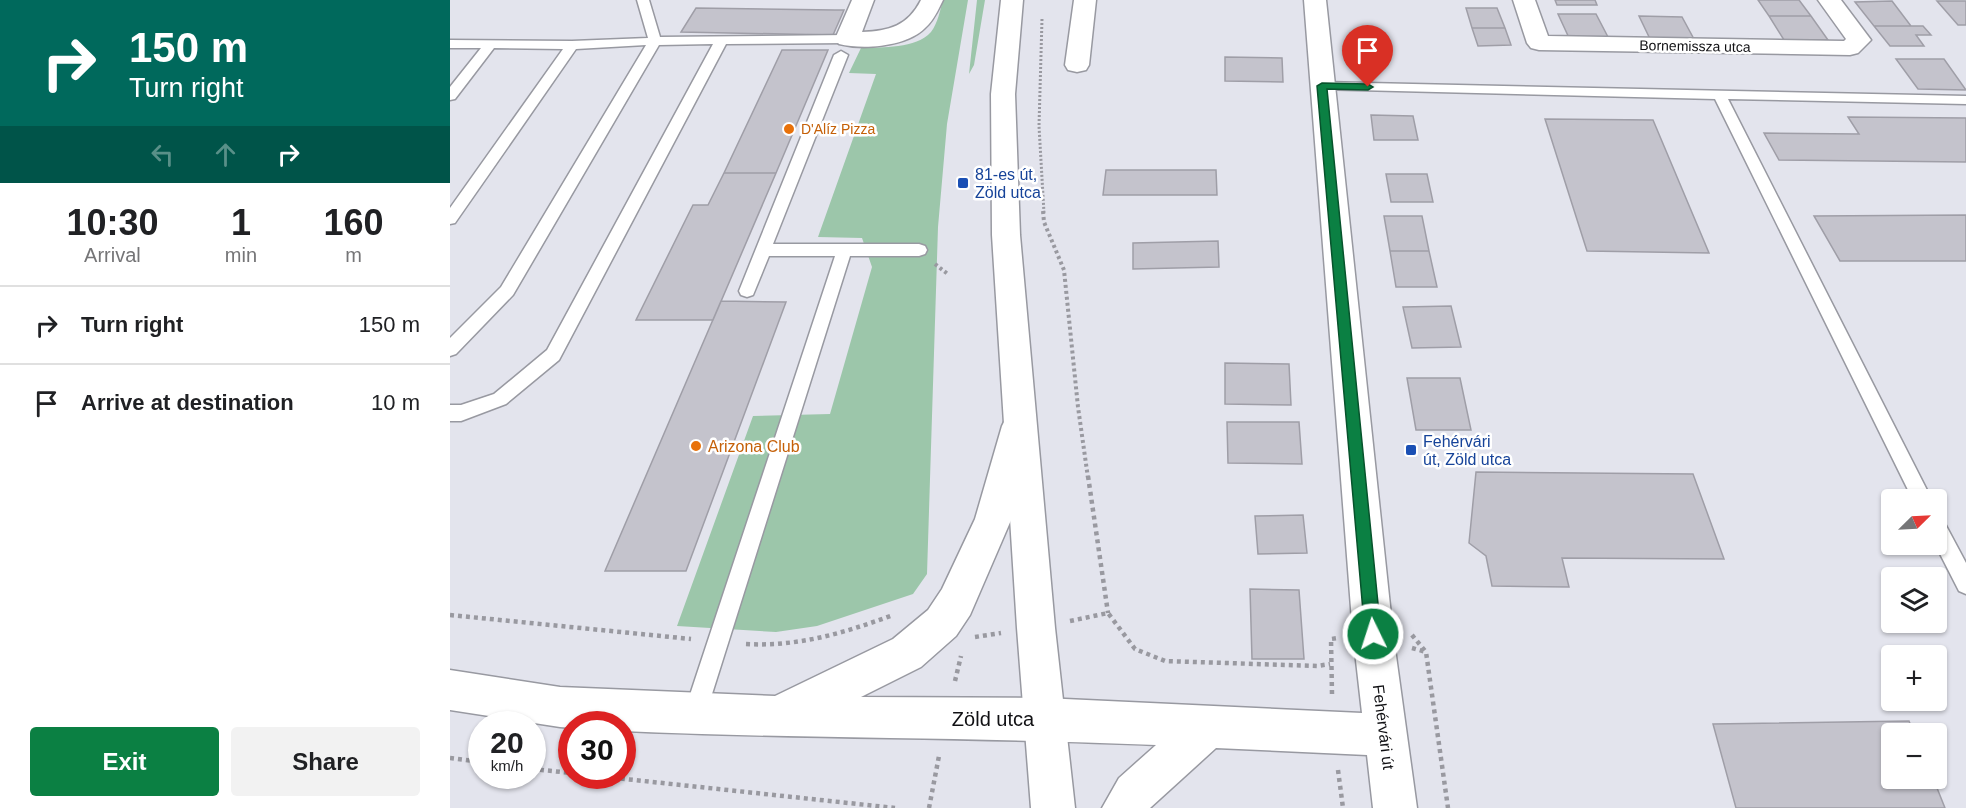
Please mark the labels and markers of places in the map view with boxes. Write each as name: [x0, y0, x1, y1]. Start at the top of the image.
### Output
pin: [1342, 25, 1393, 87]
place label: D'Alíz Pizza: [801, 121, 875, 137]
marker: D'Alíz Pizza: [782, 122, 796, 136]
place label: 81-es út, Zöld utca: [975, 166, 1041, 201]
marker: 81-es út, Zöld utca: [956, 176, 970, 190]
place label: Fehérvári út, Zöld utca: [1423, 433, 1511, 468]
place label: Arizona Club: [708, 438, 800, 455]
marker: Arizona Club: [689, 439, 703, 453]
marker: Fehérvári út, Zöld utca: [1404, 443, 1418, 457]

